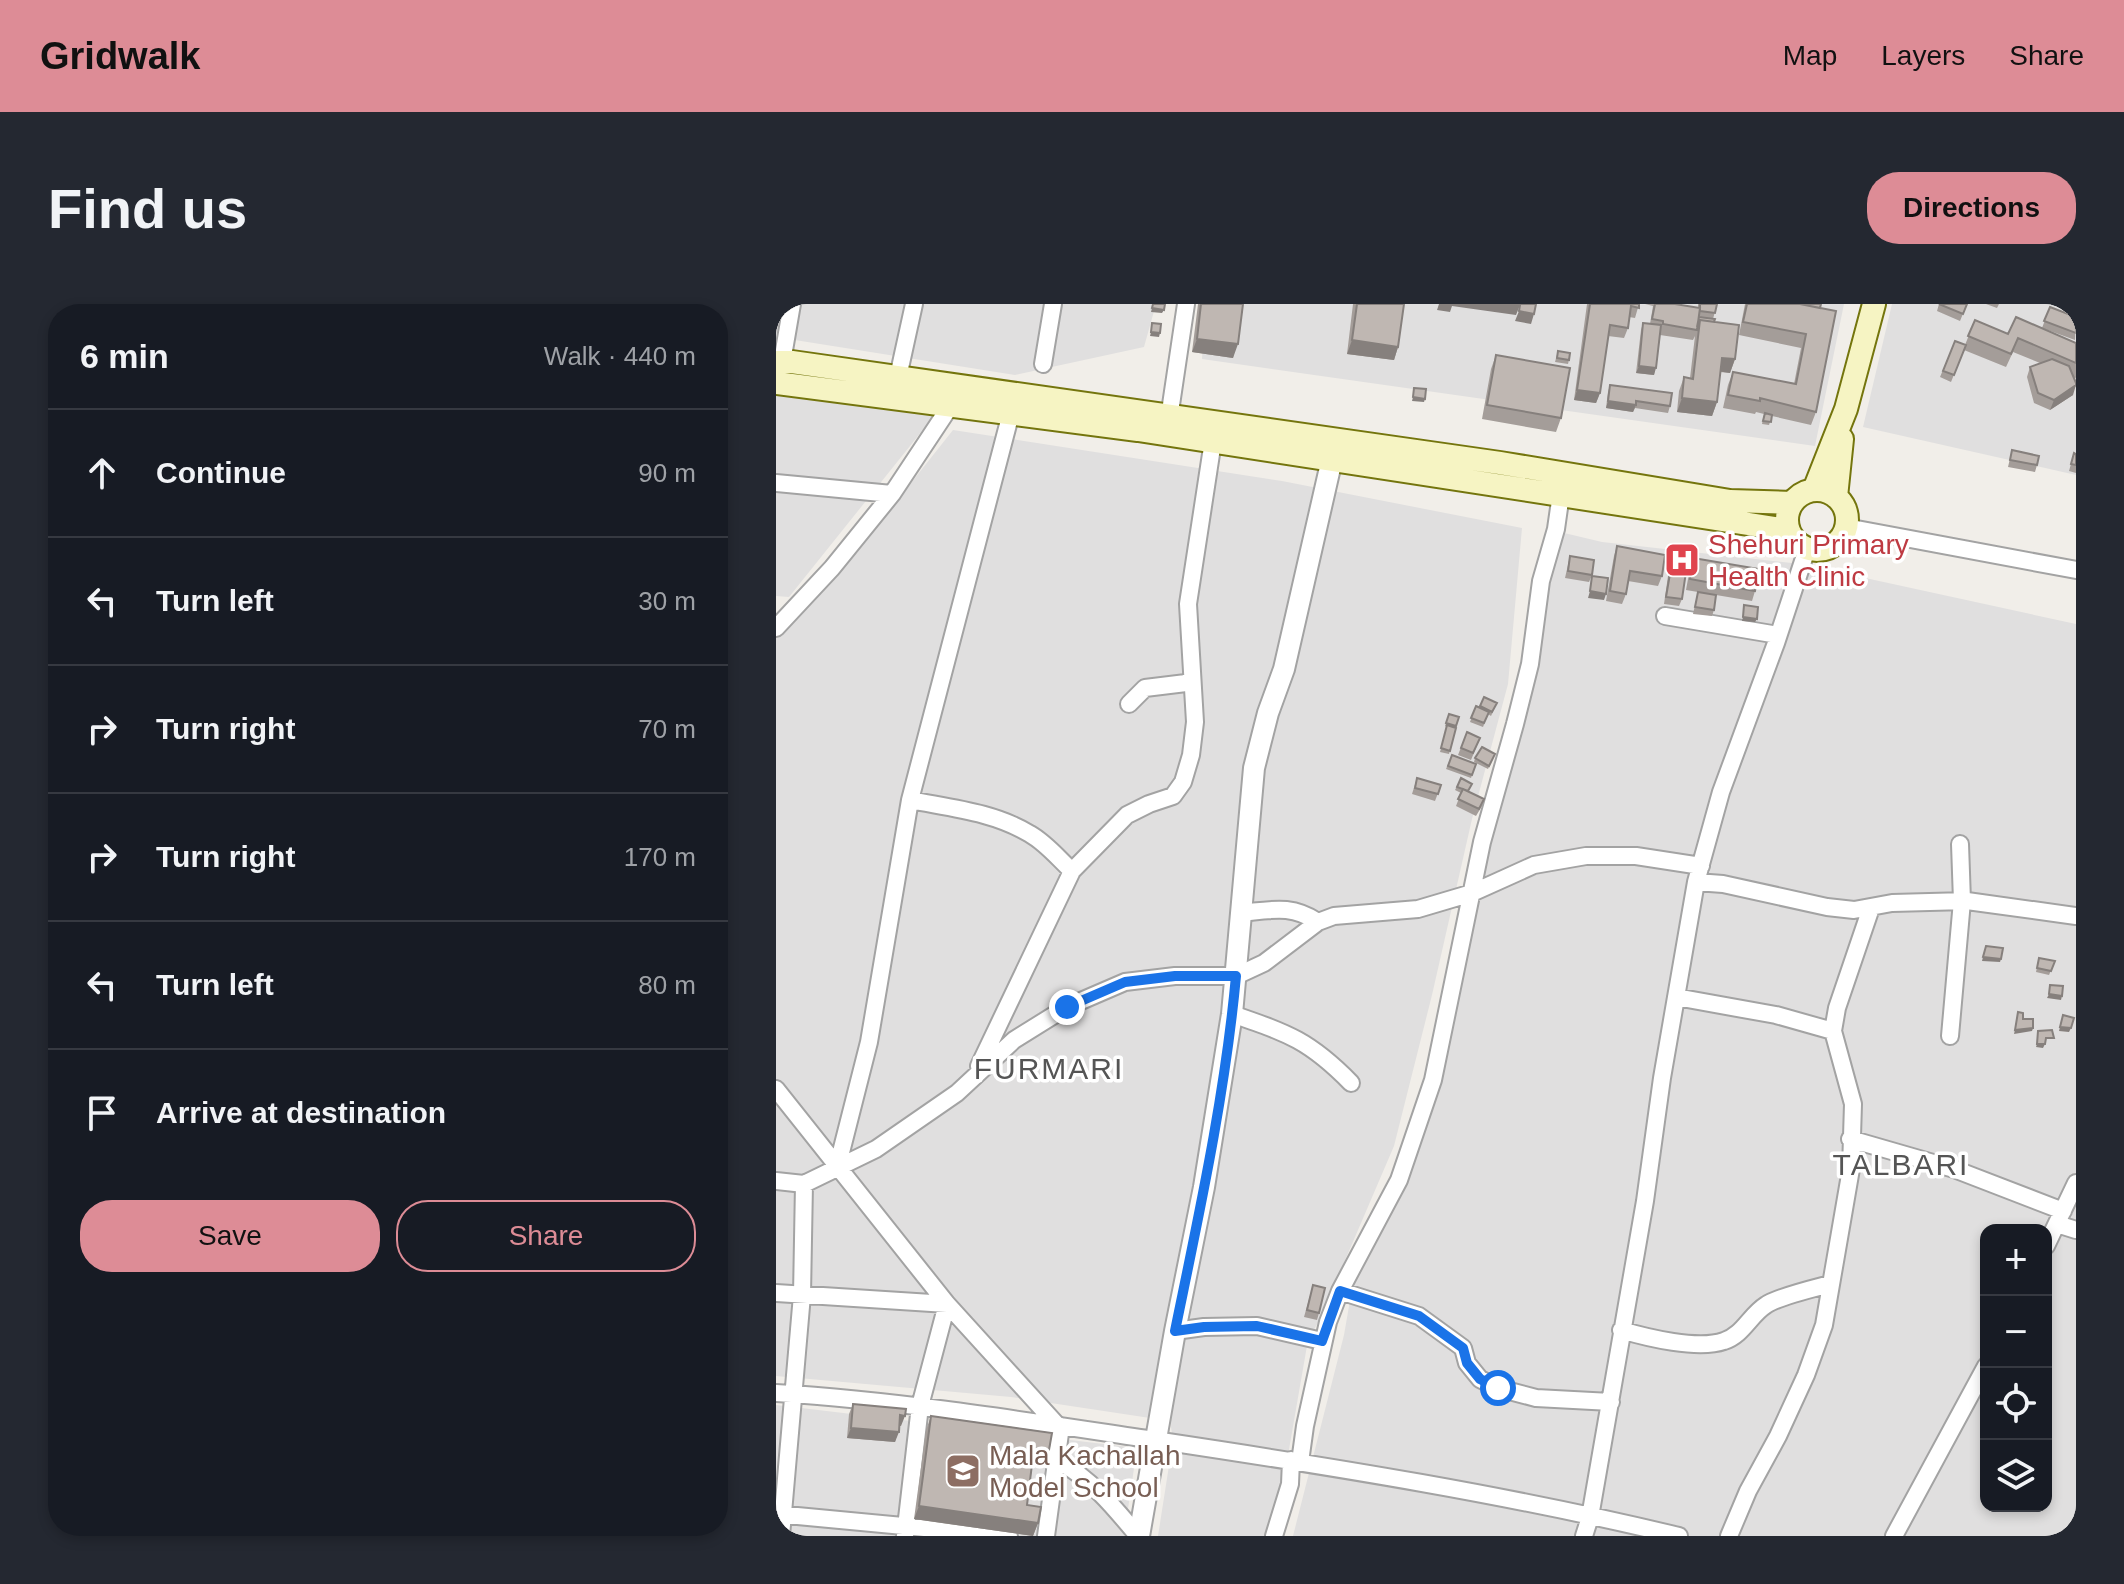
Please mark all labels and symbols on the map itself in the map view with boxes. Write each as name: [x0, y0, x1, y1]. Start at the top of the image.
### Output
place label: Shehuri Primary Health Clinic: [1708, 529, 1909, 592]
hospital icon: Shehuri Primary Health Clinic: [1663, 541, 1701, 579]
route end: [1049, 989, 1085, 1025]
district label: FURMARI: [974, 1052, 1124, 1085]
district label: TALBARI: [1833, 1148, 1969, 1181]
route start: [1480, 1370, 1516, 1406]
place label: Mala Kachallah Model School: [989, 1440, 1180, 1503]
school or university icon: Mala Kachallah Model School: [944, 1452, 982, 1490]

